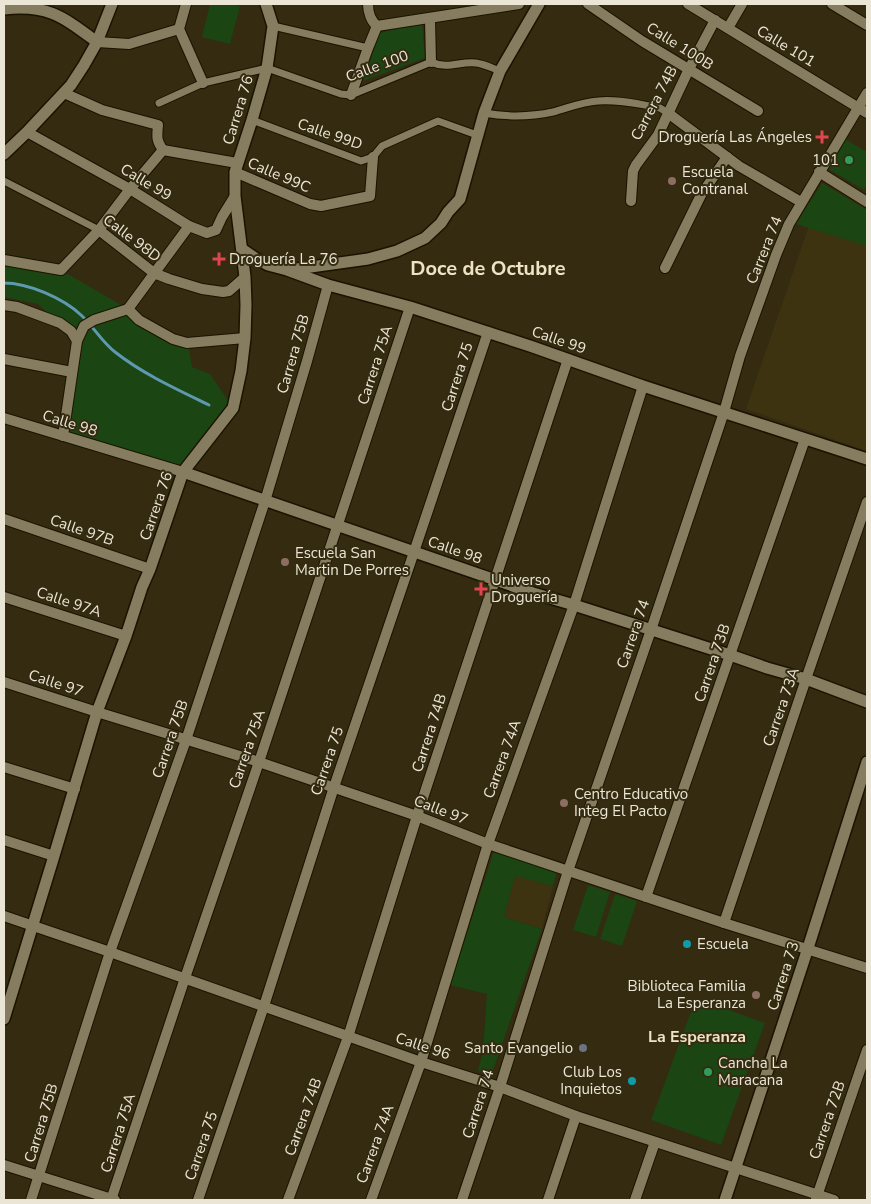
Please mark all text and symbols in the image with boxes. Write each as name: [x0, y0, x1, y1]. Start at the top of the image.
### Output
street label: Calle 100B: [643, 17, 717, 75]
street label: Calle 101: [753, 21, 819, 71]
street label: Calle 100: [343, 45, 411, 87]
street label: Carrera 74B: [626, 62, 682, 144]
street label: Carrera 76: [218, 73, 258, 147]
street label: Calle 99D: [295, 114, 365, 154]
place label: Droguería Las Ángeles: [658, 127, 812, 147]
marker: Droguería Las Ángeles: [816, 131, 828, 143]
place label: 101: [812, 150, 839, 170]
street label: Calle 99C: [244, 153, 314, 197]
marker: 101: [843, 154, 855, 166]
street label: Calle 99: [117, 159, 175, 205]
place label: Escuela Contranal: [682, 162, 748, 199]
marker: Escuela Contranal: [666, 175, 678, 187]
street label: Calle 98D: [99, 210, 165, 266]
street label: Carrera 74: [741, 213, 787, 287]
place label: Droguería La 76: [229, 249, 338, 269]
marker: Droguería La 76: [213, 253, 225, 265]
district label: Doce de Octubre: [410, 255, 566, 282]
street label: Carrera 75B: [272, 312, 314, 396]
street label: Calle 99: [529, 321, 589, 359]
street label: Carrera 75A: [353, 323, 397, 407]
street label: Carrera 75: [436, 340, 478, 414]
street label: Calle 98: [40, 405, 100, 441]
street label: Carrera 76: [135, 469, 177, 543]
street label: Calle 97B: [47, 510, 117, 550]
street label: Calle 98: [425, 531, 485, 569]
place label: Escuela San Martin De Porres: [295, 543, 409, 580]
marker: Escuela San Martin De Porres: [279, 556, 291, 568]
place label: Universo Droguería: [491, 570, 558, 607]
street label: Calle 97A: [34, 582, 104, 622]
marker: Universo Droguería: [475, 583, 487, 595]
street label: Carrera 74: [612, 597, 654, 671]
street label: Carrera 73B: [689, 621, 735, 705]
street label: Calle 97: [26, 665, 86, 701]
street label: Carrera 73A: [758, 665, 804, 749]
street label: Carrera 74B: [407, 691, 451, 775]
street label: Carrera 75B: [147, 697, 193, 781]
street label: Carrera 75A: [224, 707, 270, 791]
street label: Carrera 74A: [479, 717, 526, 801]
street label: Carrera 75: [306, 724, 348, 798]
place label: Centro Educativo Integ El Pacto: [574, 784, 688, 821]
street label: Calle 97: [411, 791, 471, 829]
marker: Centro Educativo Integ El Pacto: [558, 797, 570, 809]
place label: Escuela: [697, 934, 749, 954]
marker: Escuela: [681, 938, 693, 950]
street label: Carrera 73: [762, 939, 804, 1013]
place label: Biblioteca Familia La Esperanza: [628, 976, 746, 1013]
marker: Biblioteca Familia La Esperanza: [750, 989, 762, 1001]
district label: La Esperanza: [648, 1026, 746, 1048]
street label: Calle 96: [393, 1028, 453, 1064]
place label: Santo Evangelio: [464, 1038, 573, 1058]
marker: Santo Evangelio: [577, 1042, 589, 1054]
place label: Cancha La Maracana: [718, 1053, 788, 1090]
place label: Club Los Inquietos: [560, 1062, 622, 1099]
marker: Cancha La Maracana: [702, 1066, 714, 1078]
street label: Carrera 74: [457, 1067, 499, 1141]
street label: Carrera 74B: [280, 1075, 326, 1159]
marker: Club Los Inquietos: [626, 1075, 638, 1087]
street label: Carrera 72B: [804, 1078, 850, 1162]
street label: Carrera 75B: [19, 1081, 63, 1165]
street label: Carrera 75A: [96, 1091, 140, 1175]
street label: Carrera 74A: [352, 1102, 399, 1186]
street label: Carrera 75: [180, 1109, 222, 1183]

